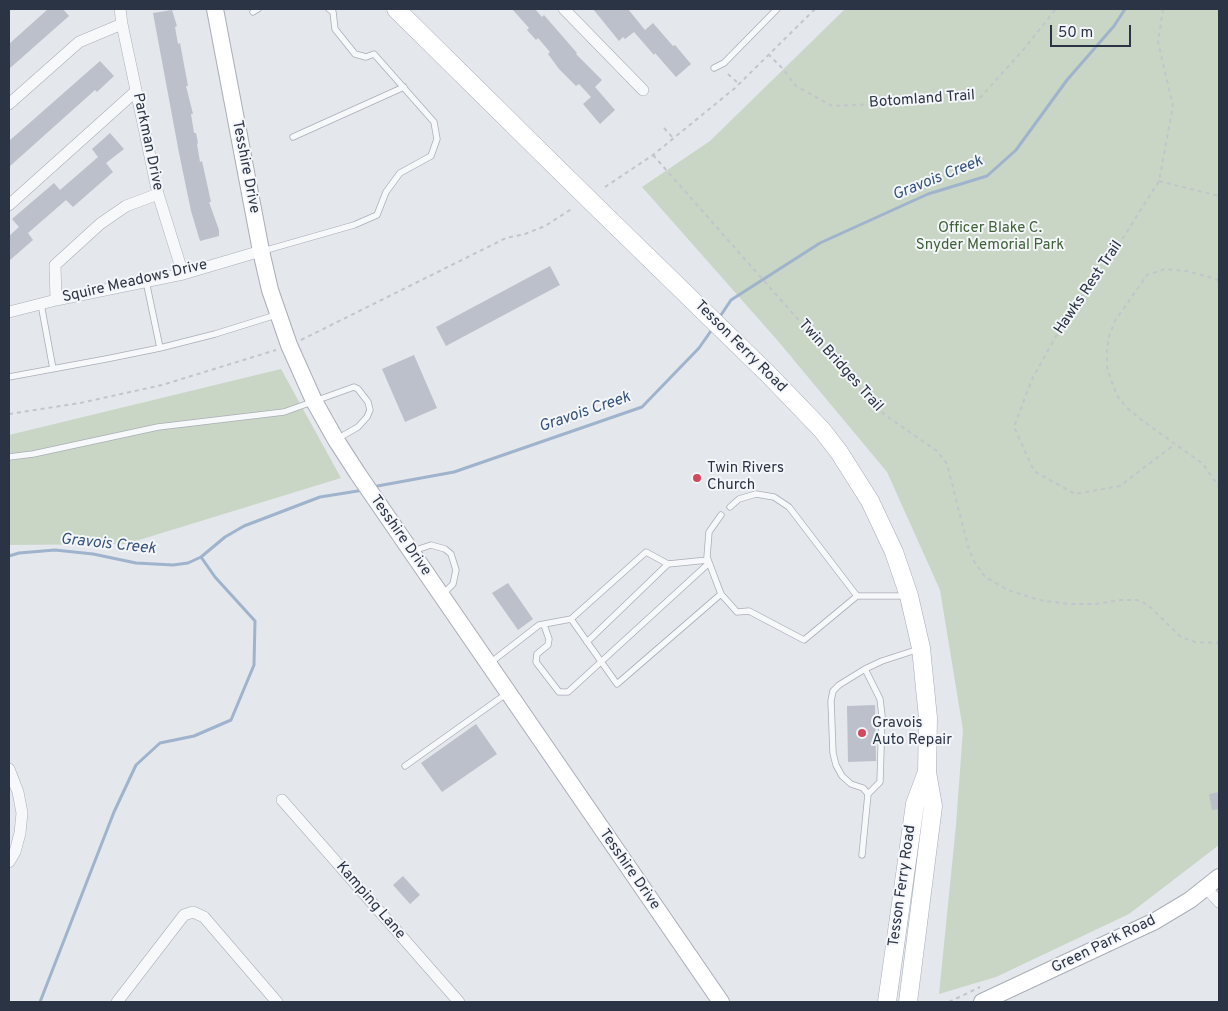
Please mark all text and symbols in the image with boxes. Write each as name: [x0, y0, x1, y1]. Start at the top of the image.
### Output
scale bar: [1053, 15, 1134, 47]
text: 50 m: [1058, 24, 1093, 43]
street label: Botomland Trail: [869, 87, 975, 113]
street label: Parkman Drive: [128, 91, 166, 193]
street label: Tesshire Drive: [227, 119, 263, 215]
water label: Gravois Creek: [890, 152, 986, 206]
park label: Officer Blake C. Snyder Memorial Park: [916, 220, 1064, 255]
street label: Hawks Rest Trail: [1051, 238, 1127, 338]
street label: Squire Meadows Drive: [61, 257, 209, 307]
street label: Tesson Ferry Road: [690, 297, 790, 397]
street label: Twin Bridges Trail: [794, 316, 886, 416]
water label: Gravois Creek: [537, 388, 633, 438]
place label: Twin Rivers Church: [707, 460, 784, 495]
marker: Twin Rivers Church: [691, 472, 703, 484]
street label: Tesshire Drive: [366, 492, 434, 580]
water label: Gravois Creek: [60, 530, 156, 560]
place label: Gravois Auto Repair: [872, 715, 952, 750]
marker: Gravois Auto Repair: [856, 727, 868, 739]
street label: Tesson Ferry Road: [886, 824, 920, 948]
street label: Tesshire Drive: [595, 826, 663, 914]
street label: Kamping Lane: [331, 859, 409, 943]
street label: Green Park Road: [1049, 912, 1159, 978]

